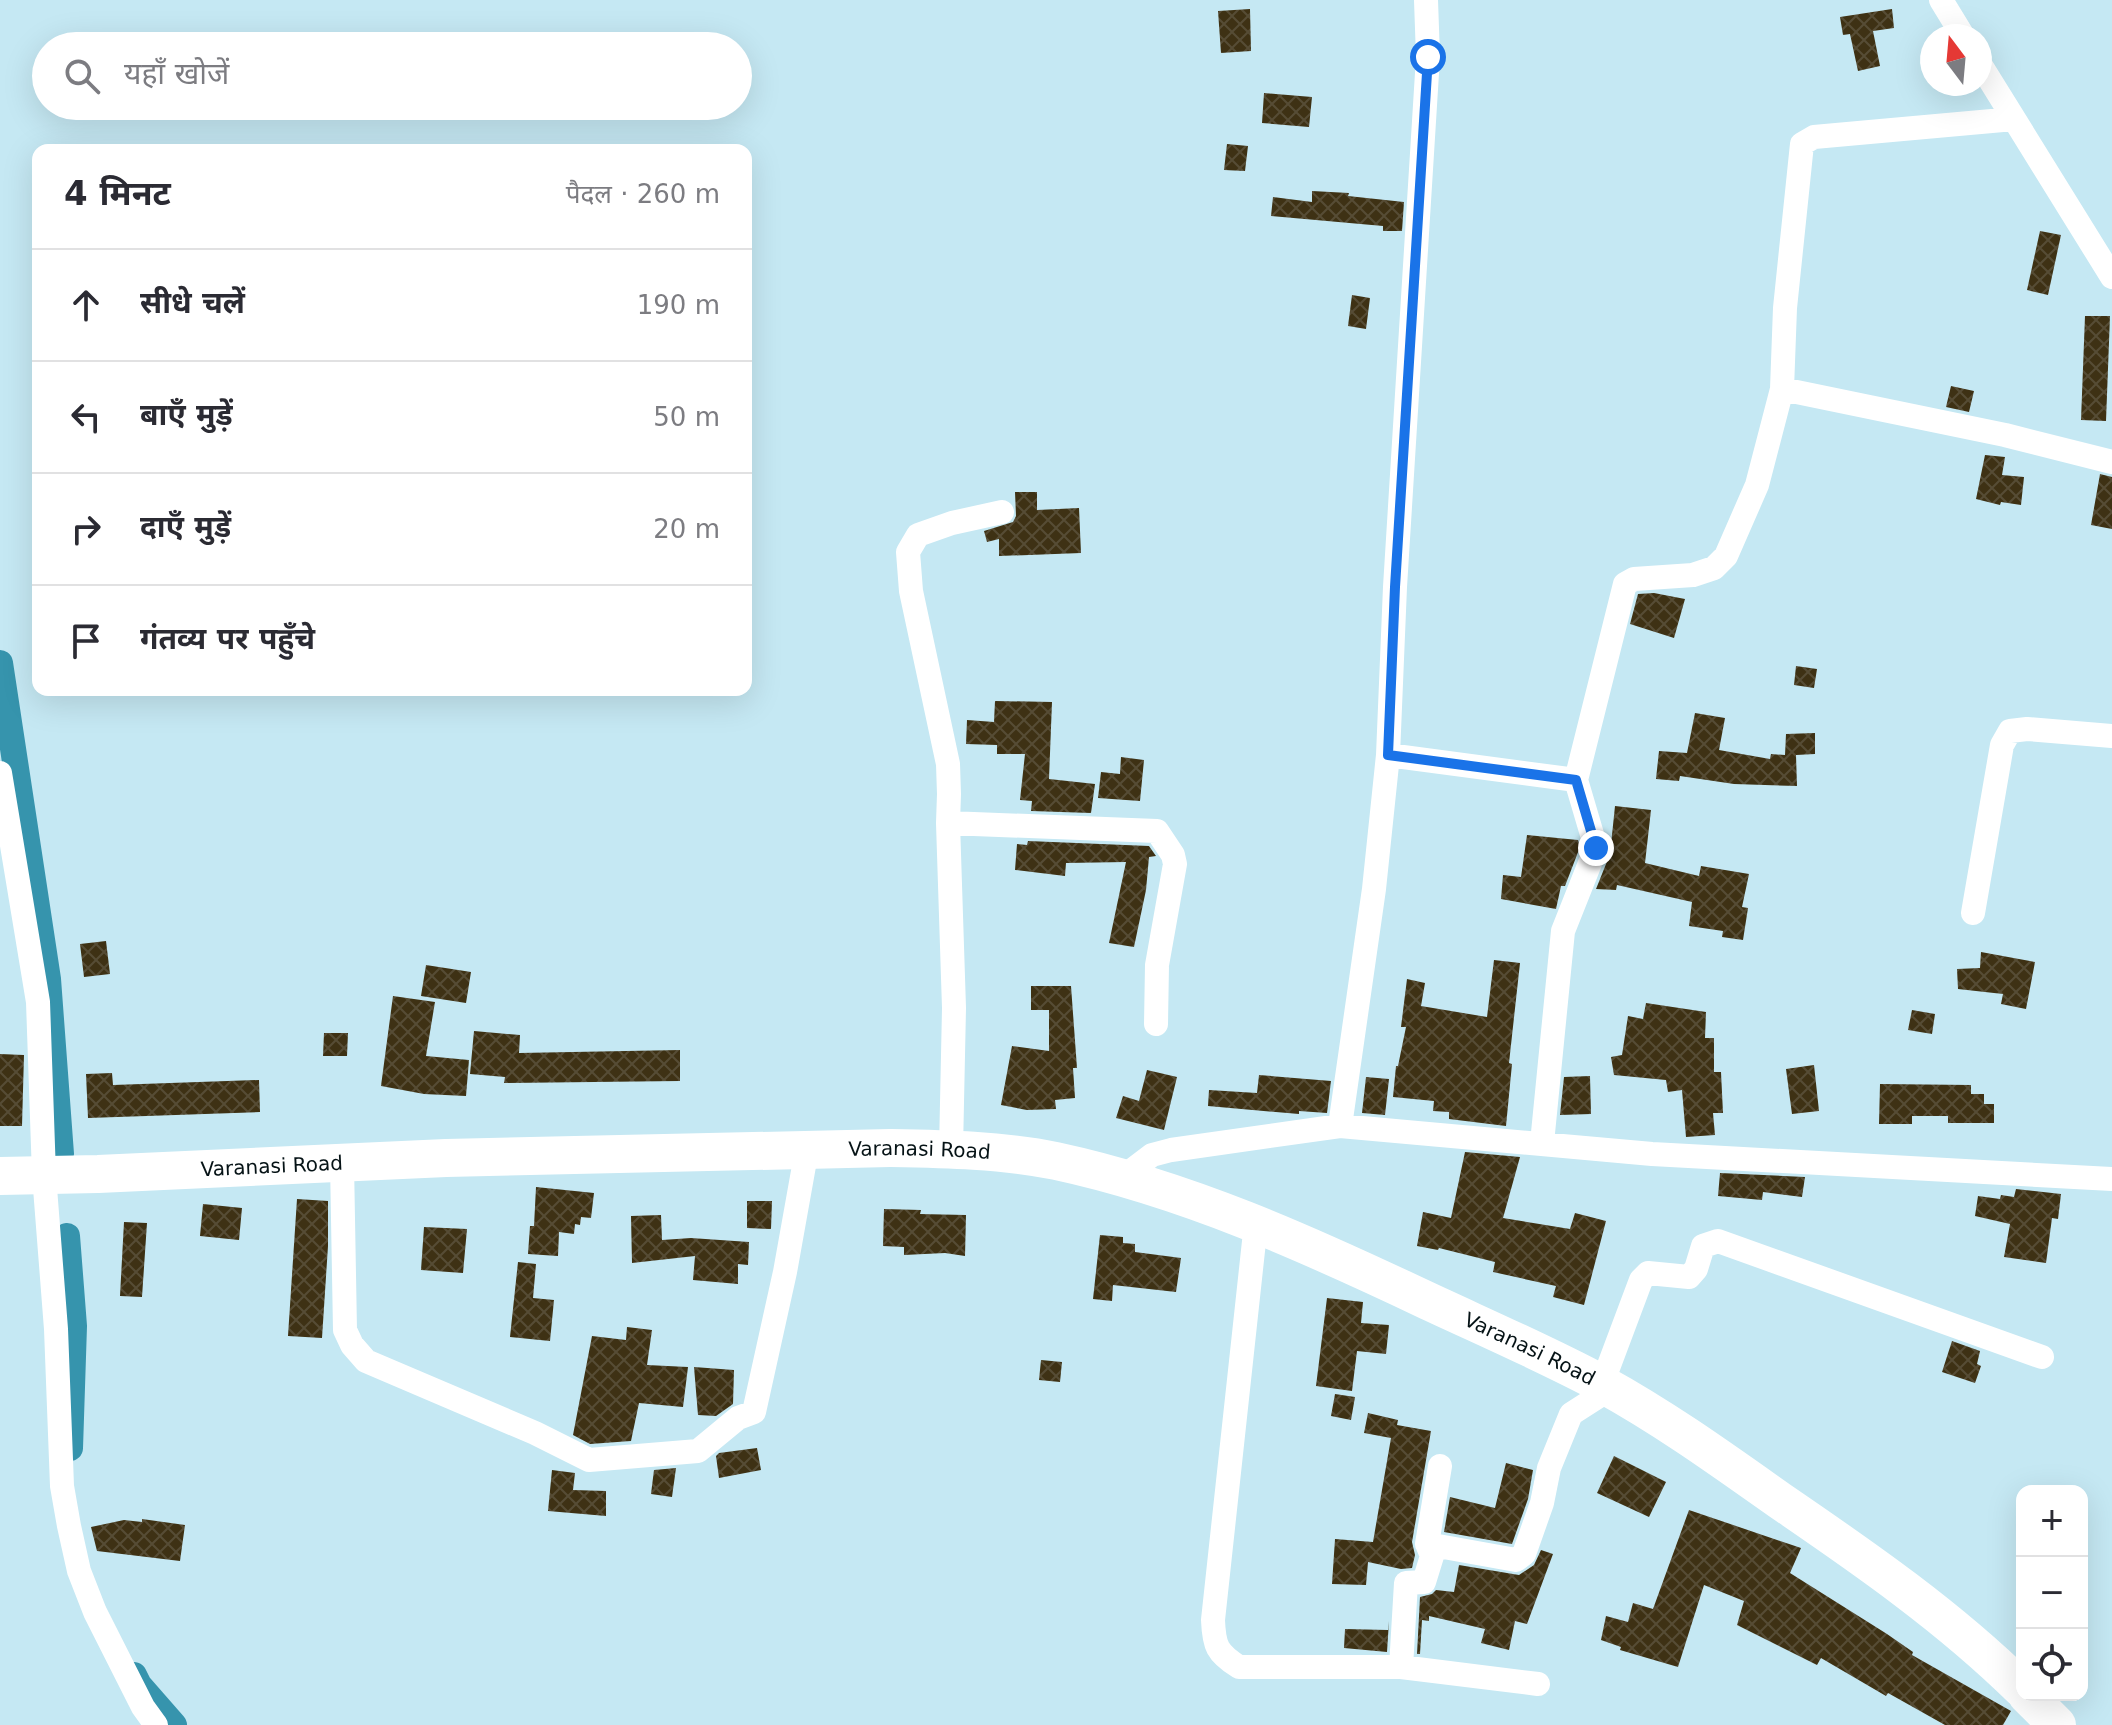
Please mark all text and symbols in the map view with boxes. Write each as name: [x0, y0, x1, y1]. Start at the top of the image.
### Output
north arrow: [1920, 24, 1992, 96]
search box: [32, 32, 752, 120]
route start: [1410, 39, 1446, 75]
icon: search: [60, 54, 104, 98]
text: यहाँ खोजें: [124, 56, 229, 91]
text: 4 मिनट: [64, 173, 171, 213]
text: पैदल · 260 m: [566, 179, 720, 209]
icon: ahead: [64, 283, 108, 327]
text: सीधे चलें: [140, 285, 245, 320]
text: 190 m: [637, 290, 720, 320]
icon: left: [64, 395, 108, 439]
text: बाएँ मुड़ें: [140, 397, 233, 432]
text: 50 m: [653, 402, 720, 432]
icon: right: [64, 507, 108, 551]
text: दाएँ मुड़ें: [140, 509, 231, 544]
text: 20 m: [653, 514, 720, 544]
icon: arrive: [64, 619, 108, 663]
text: गंतव्य पर पहुँचे: [140, 621, 315, 656]
route end: [1578, 830, 1614, 866]
street label: Varanasi Road: [848, 1136, 992, 1164]
street label: Varanasi Road: [200, 1151, 343, 1181]
street label: Varanasi Road: [1460, 1307, 1599, 1390]
map controls: [2016, 1485, 2088, 1701]
button: +: [2016, 1485, 2088, 1557]
button: −: [2016, 1557, 2088, 1629]
button: locate: [2016, 1629, 2088, 1701]

